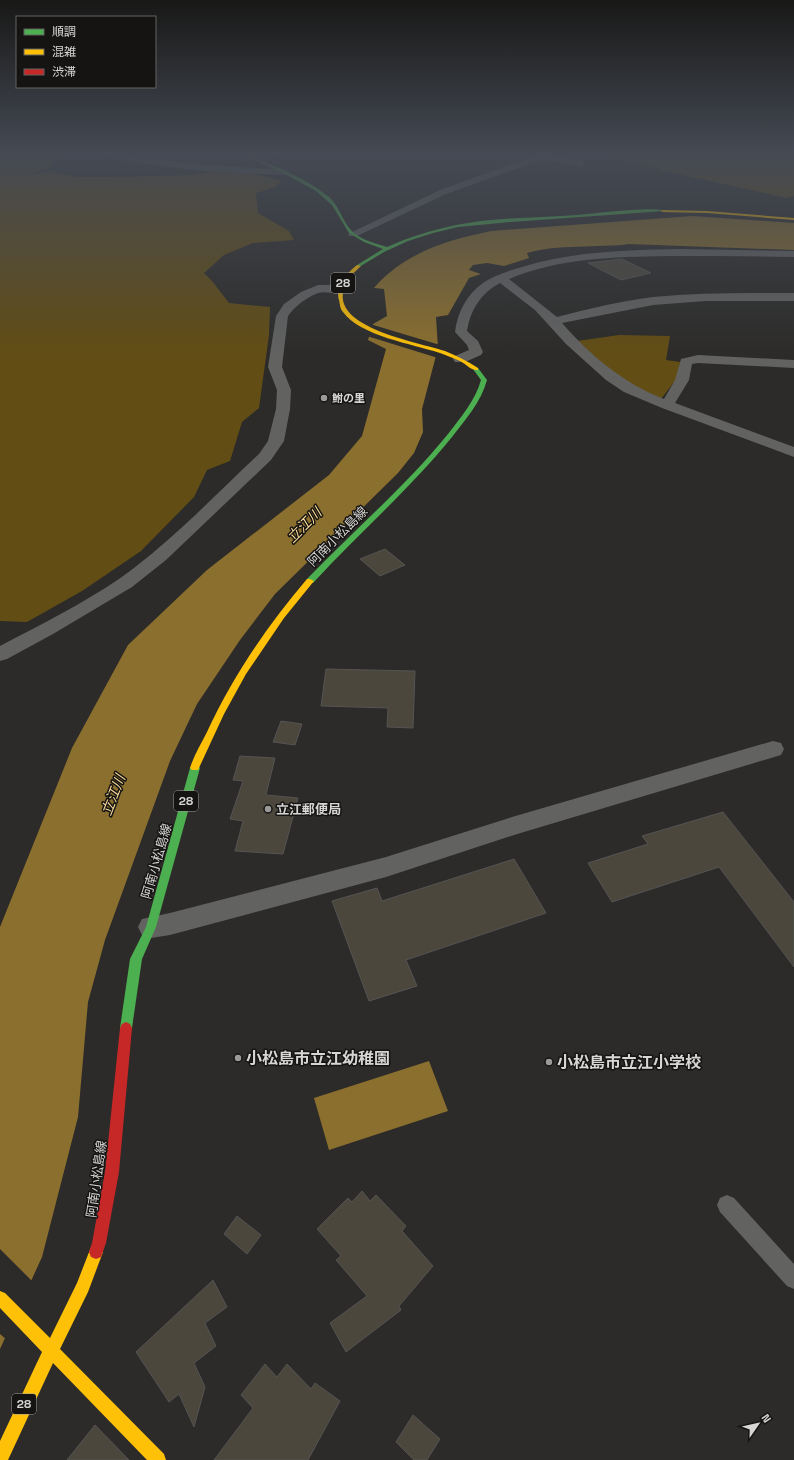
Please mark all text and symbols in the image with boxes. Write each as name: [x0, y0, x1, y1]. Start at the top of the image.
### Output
legend: [16, 16, 156, 88]
text: 順調: [52, 24, 76, 40]
text: 混雑: [52, 44, 76, 60]
text: 渋滞: [52, 64, 76, 80]
road number: 28: [331, 273, 355, 293]
place label: 鮒の里: [332, 391, 365, 405]
marker: 鮒の里: [319, 393, 329, 403]
water label: 立江川: [283, 502, 327, 546]
street label: 阿南小松島線: [304, 503, 371, 570]
water label: 立江川: [97, 770, 130, 818]
road number: 28: [174, 791, 198, 811]
place label: 立江郵便局: [276, 801, 341, 818]
marker: 立江郵便局: [263, 804, 273, 814]
street label: 阿南小松島線: [138, 821, 175, 901]
place label: 小松島市立江幼稚園: [246, 1048, 390, 1069]
place label: 小松島市立江小学校: [557, 1052, 701, 1073]
marker: 小松島市立江幼稚園: [233, 1053, 243, 1063]
marker: 小松島市立江小学校: [544, 1057, 554, 1067]
street label: 阿南小松島線: [83, 1139, 110, 1219]
road number: 28: [12, 1394, 36, 1414]
north arrow: [738, 1404, 778, 1444]
text: N: [758, 1411, 774, 1425]

